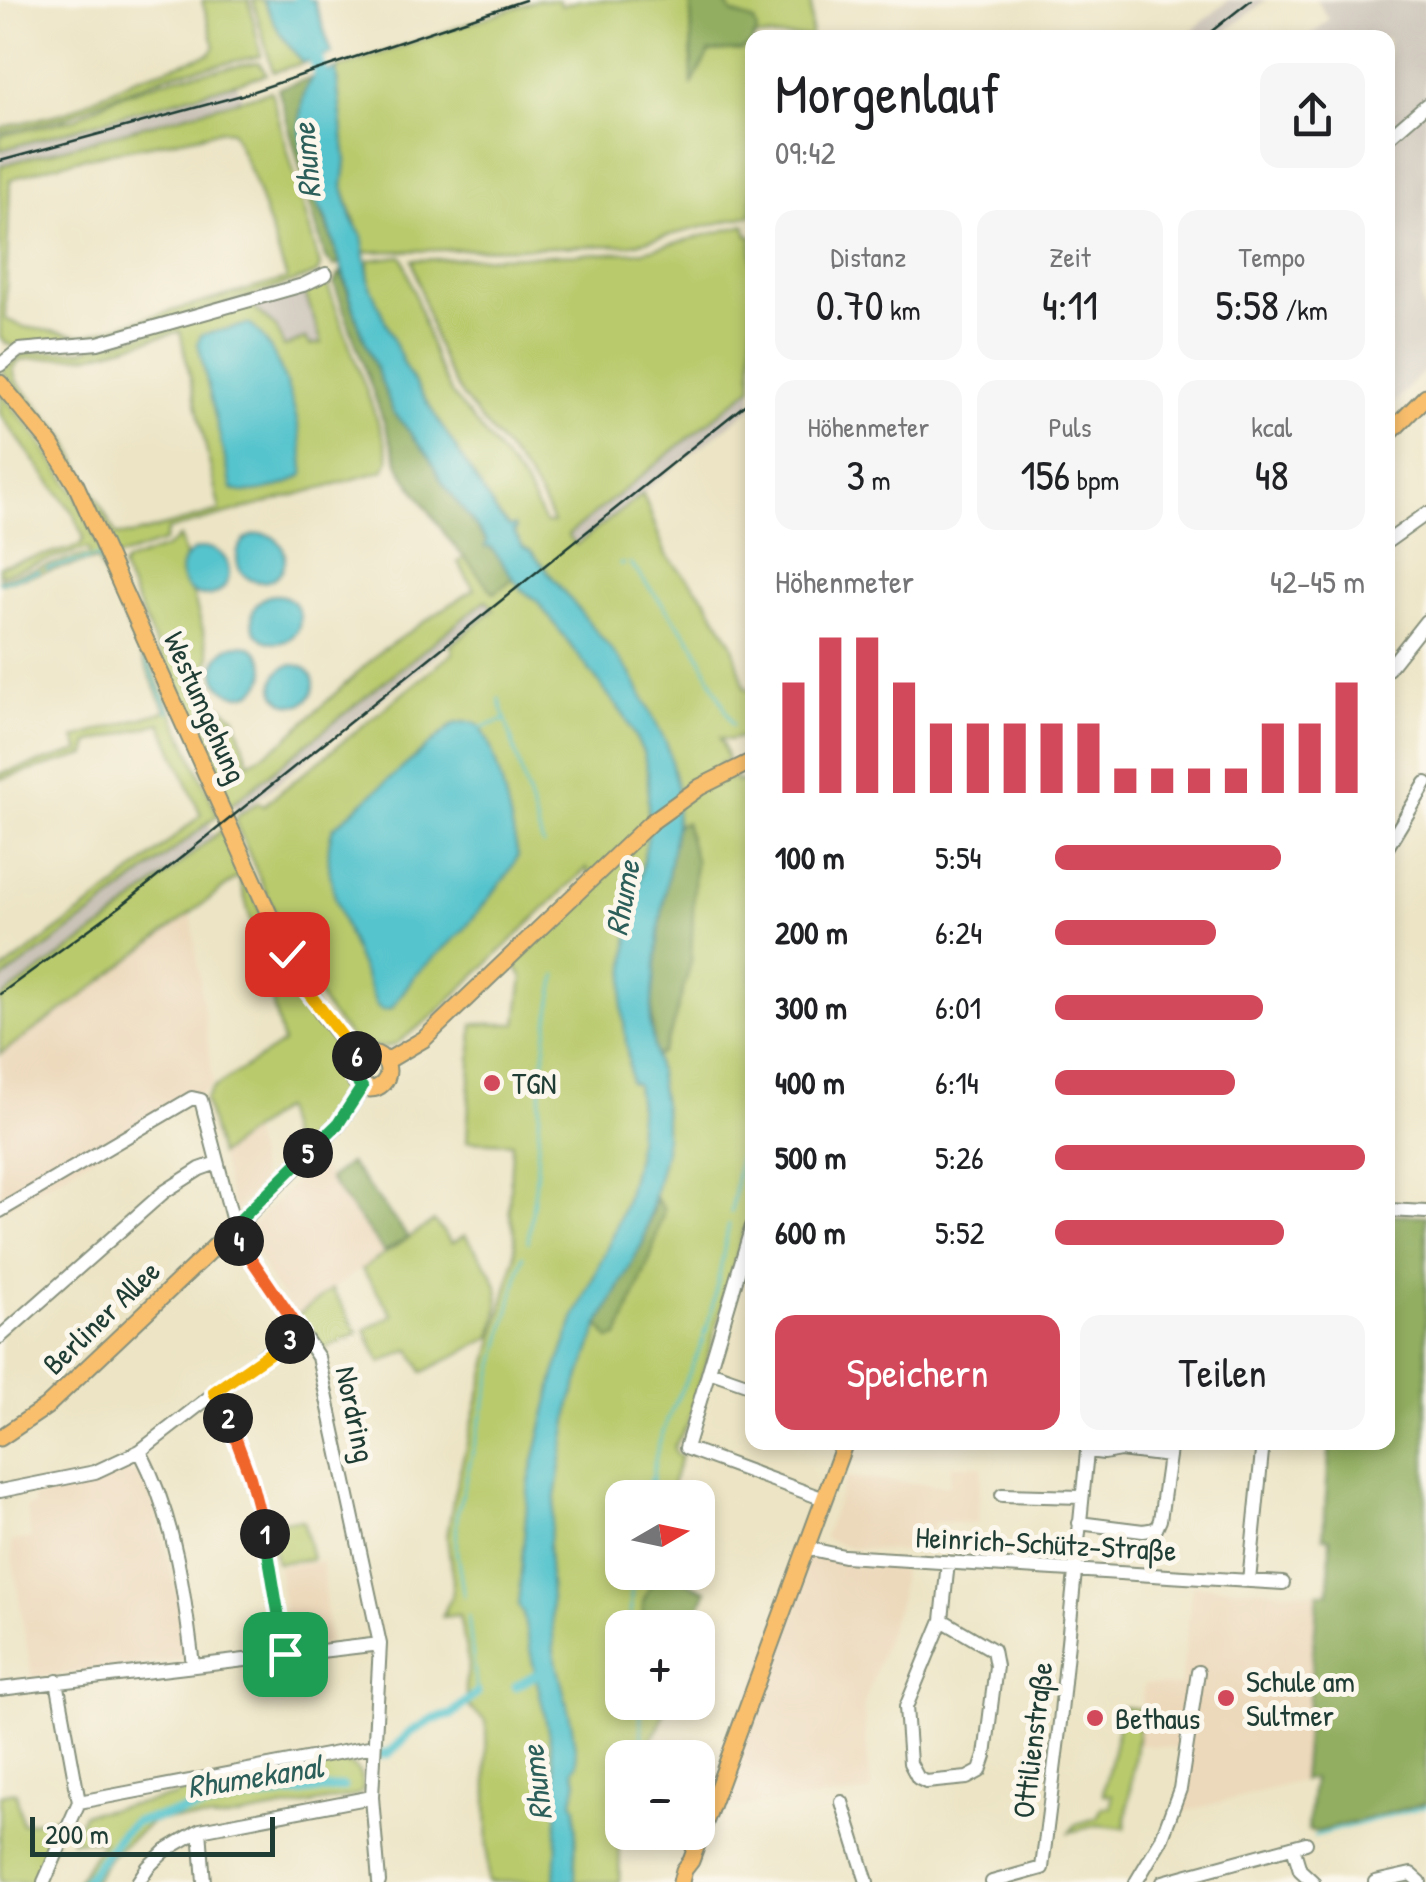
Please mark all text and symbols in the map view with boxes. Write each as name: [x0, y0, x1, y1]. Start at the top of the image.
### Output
text: Morgenlauf: [775, 56, 1000, 130]
button: share: [1260, 63, 1365, 168]
water label: Rhume: [281, 120, 331, 200]
text: 09:42: [775, 131, 835, 174]
text: Distanz: [831, 238, 906, 276]
text: Zeit: [1049, 238, 1091, 276]
text: Tempo: [1238, 238, 1305, 276]
text: 0.70: [816, 276, 883, 333]
text: 4:11: [1042, 276, 1098, 333]
text: 5:58: [1215, 276, 1279, 333]
text: km: [883, 291, 921, 329]
text: /km: [1279, 291, 1328, 329]
text: Höhenmeter: [807, 408, 929, 446]
text: Puls: [1049, 408, 1091, 446]
text: kcal: [1251, 408, 1292, 446]
text: 3: [846, 446, 865, 503]
text: 156: [1021, 446, 1070, 503]
text: 48: [1255, 446, 1289, 503]
text: m: [865, 461, 890, 499]
text: bpm: [1070, 461, 1119, 499]
text: Höhenmeter: [775, 560, 914, 603]
text: 42–45 m: [1270, 560, 1365, 603]
street label: Westumgehung: [155, 625, 257, 789]
text: 100 m: [775, 836, 844, 879]
text: 5:54: [935, 836, 982, 879]
water label: Rhume: [594, 856, 650, 939]
text: 200 m: [775, 911, 848, 954]
text: 6:24: [935, 911, 982, 954]
pin: [245, 912, 330, 997]
icon: check: [260, 927, 315, 982]
text: 300 m: [775, 986, 847, 1029]
text: 6:01: [935, 986, 981, 1029]
pin: 6: [332, 1031, 382, 1081]
text: 6: [351, 1037, 363, 1075]
text: 400 m: [775, 1061, 845, 1104]
text: 6:14: [935, 1061, 979, 1104]
place label: TGN: [512, 1063, 556, 1103]
marker: TGN: [481, 1072, 503, 1094]
pin: 5: [283, 1128, 333, 1178]
text: 5: [302, 1134, 314, 1172]
text: 500 m: [775, 1136, 846, 1179]
text: 5:26: [935, 1136, 984, 1179]
text: 600 m: [775, 1211, 846, 1254]
text: 5:52: [935, 1211, 984, 1254]
pin: 4: [214, 1216, 264, 1266]
text: 4: [234, 1222, 244, 1260]
street label: Berliner Allee: [34, 1251, 168, 1383]
pin: 3: [265, 1314, 315, 1364]
button: Speichern: [775, 1315, 1060, 1430]
button: Teilen: [1080, 1315, 1365, 1430]
text: 3: [284, 1320, 296, 1358]
street label: Nordring: [326, 1363, 386, 1465]
pin: 2: [203, 1393, 253, 1443]
text: 2: [221, 1399, 235, 1437]
north arrow: [605, 1480, 715, 1590]
map controls: [605, 1480, 715, 1850]
pin: 1: [240, 1509, 290, 1559]
text: 1: [260, 1515, 270, 1553]
street label: Heinrich-Schütz-Straße: [914, 1516, 1178, 1570]
button: +: [605, 1610, 715, 1720]
pin: [243, 1612, 328, 1697]
icon: arrive: [258, 1627, 313, 1682]
street label: Ottilienstraße: [1003, 1659, 1061, 1820]
place label: Schule am Sultmer: [1246, 1661, 1355, 1735]
marker: Schule am Sultmer: [1215, 1687, 1237, 1709]
place label: Bethaus: [1115, 1698, 1200, 1738]
marker: Bethaus: [1084, 1707, 1106, 1729]
button: −: [605, 1740, 715, 1850]
water label: Rhume: [510, 1742, 562, 1823]
water label: Rhumekanal: [184, 1744, 327, 1808]
scale bar: [30, 1812, 275, 1856]
text: 200 m: [45, 1815, 109, 1853]

